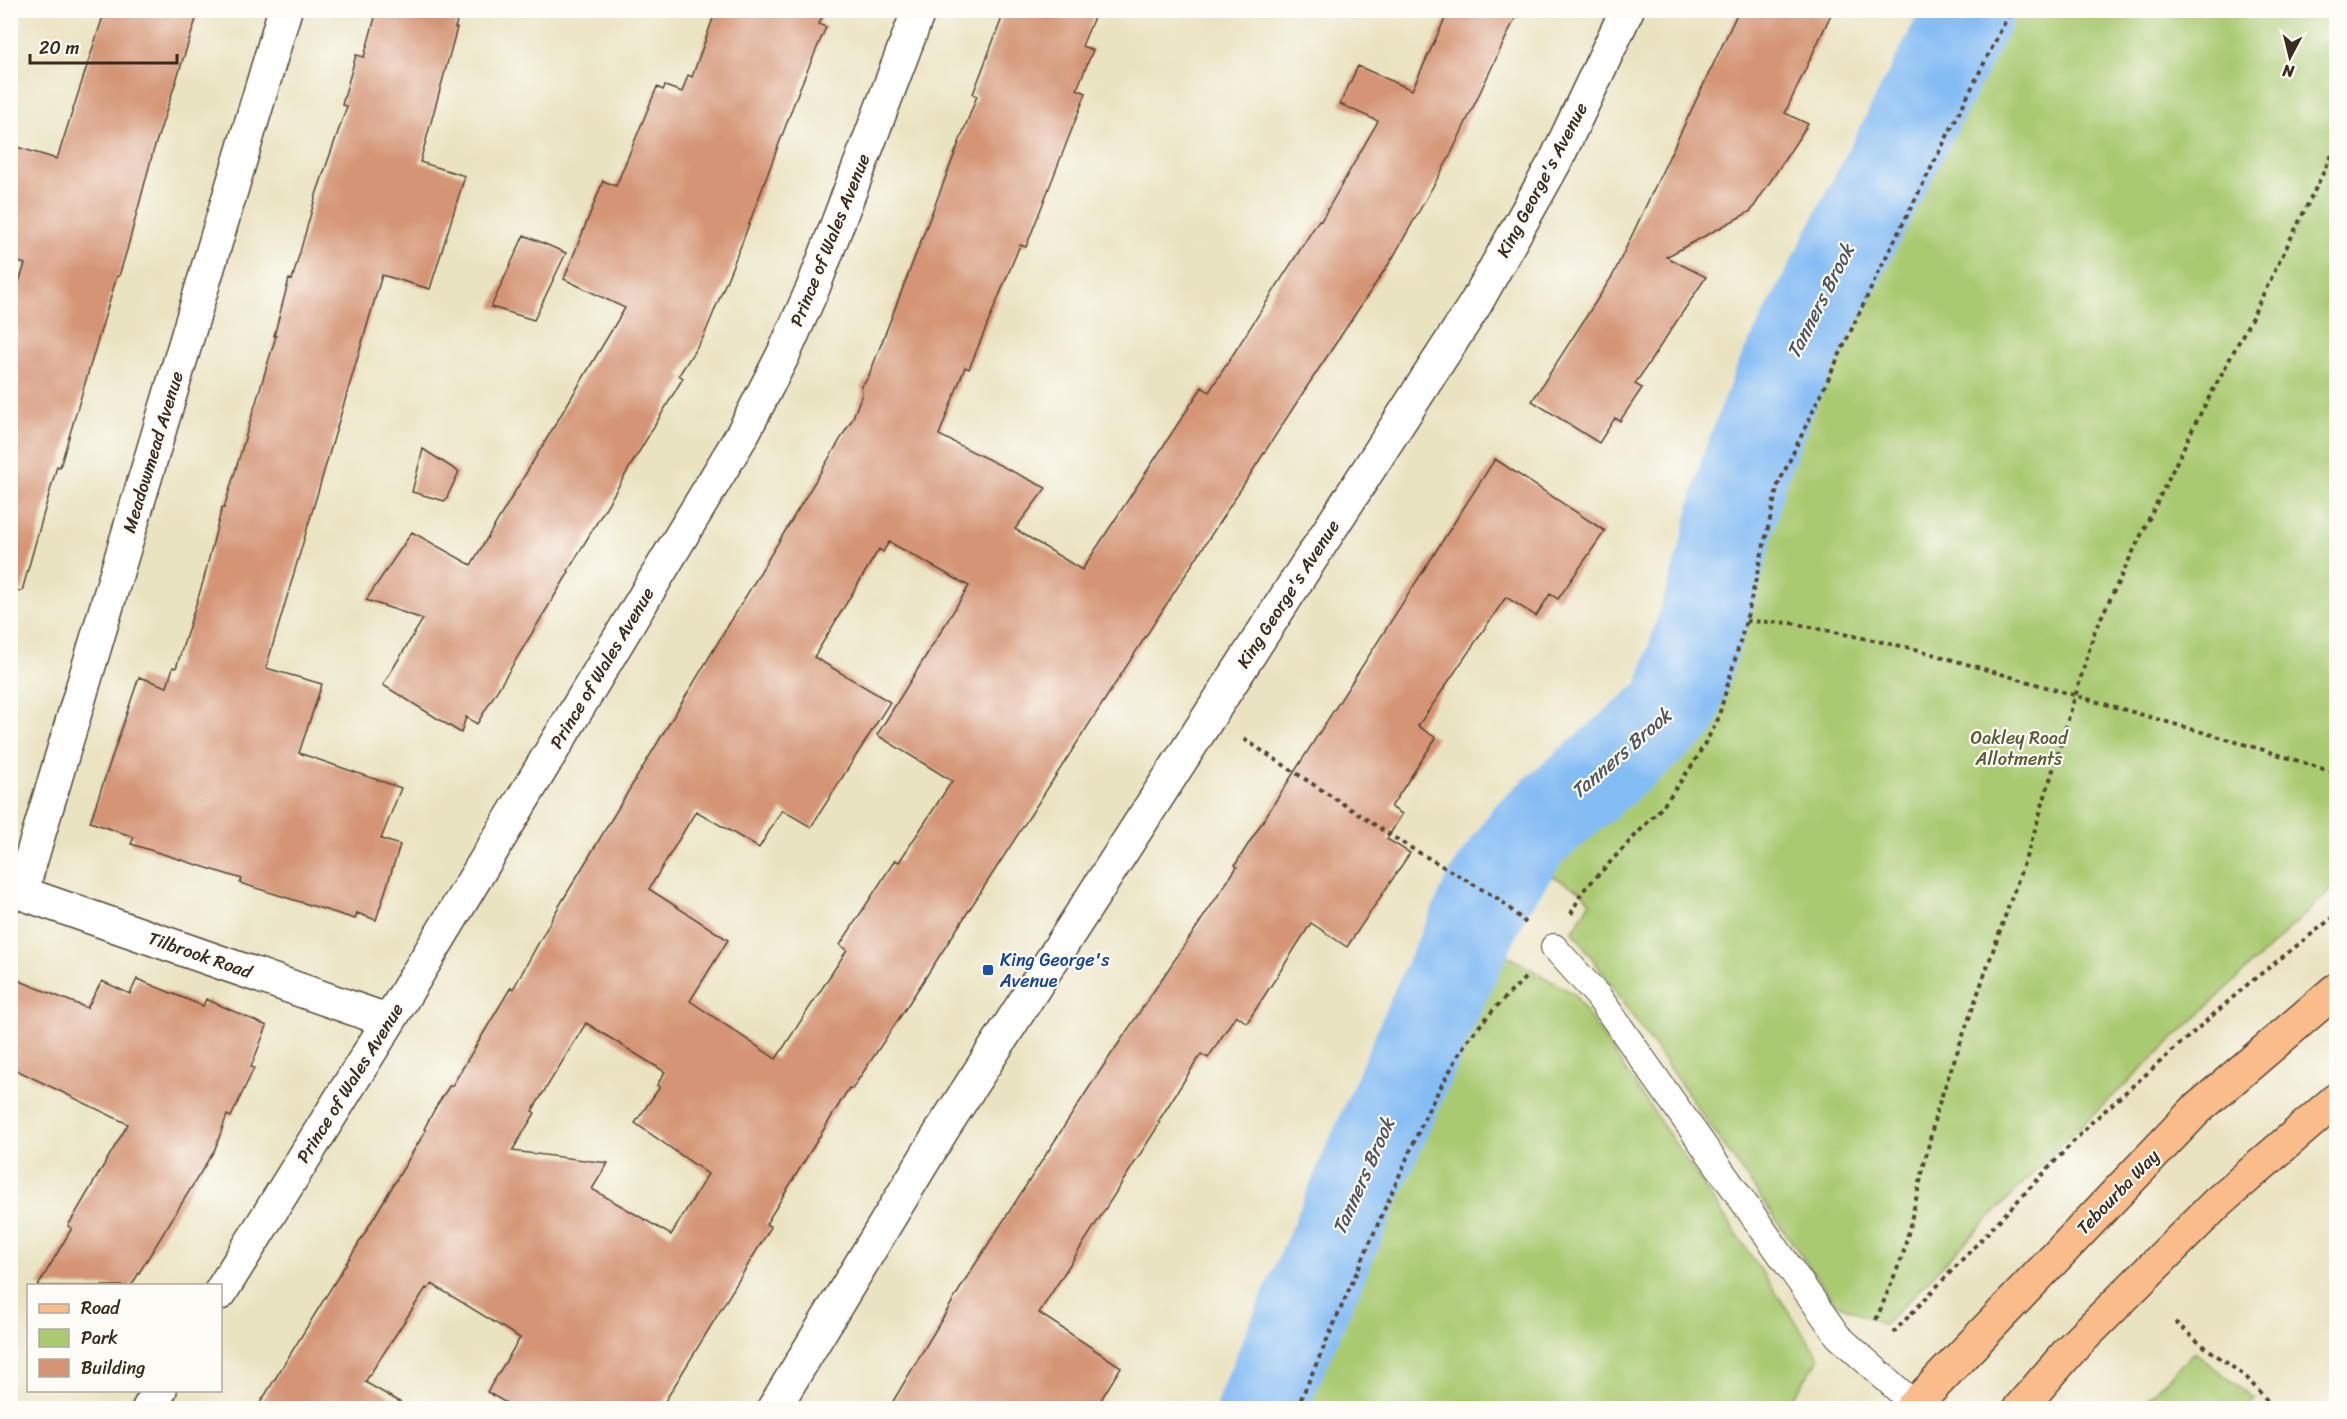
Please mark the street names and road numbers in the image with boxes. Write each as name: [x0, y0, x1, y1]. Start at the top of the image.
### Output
street label: King George's Avenue: [1487, 96, 1597, 264]
street label: Prince of Wales Avenue: [781, 149, 879, 331]
street label: Meadowmead Avenue: [113, 367, 193, 537]
street label: King George's Avenue: [1228, 513, 1348, 675]
street label: Prince of Wales Avenue: [541, 581, 663, 755]
street label: Tilbrook Road: [144, 922, 258, 988]
street label: Prince of Wales Avenue: [288, 996, 412, 1170]
street label: Tebourba Way: [2069, 1141, 2168, 1242]

